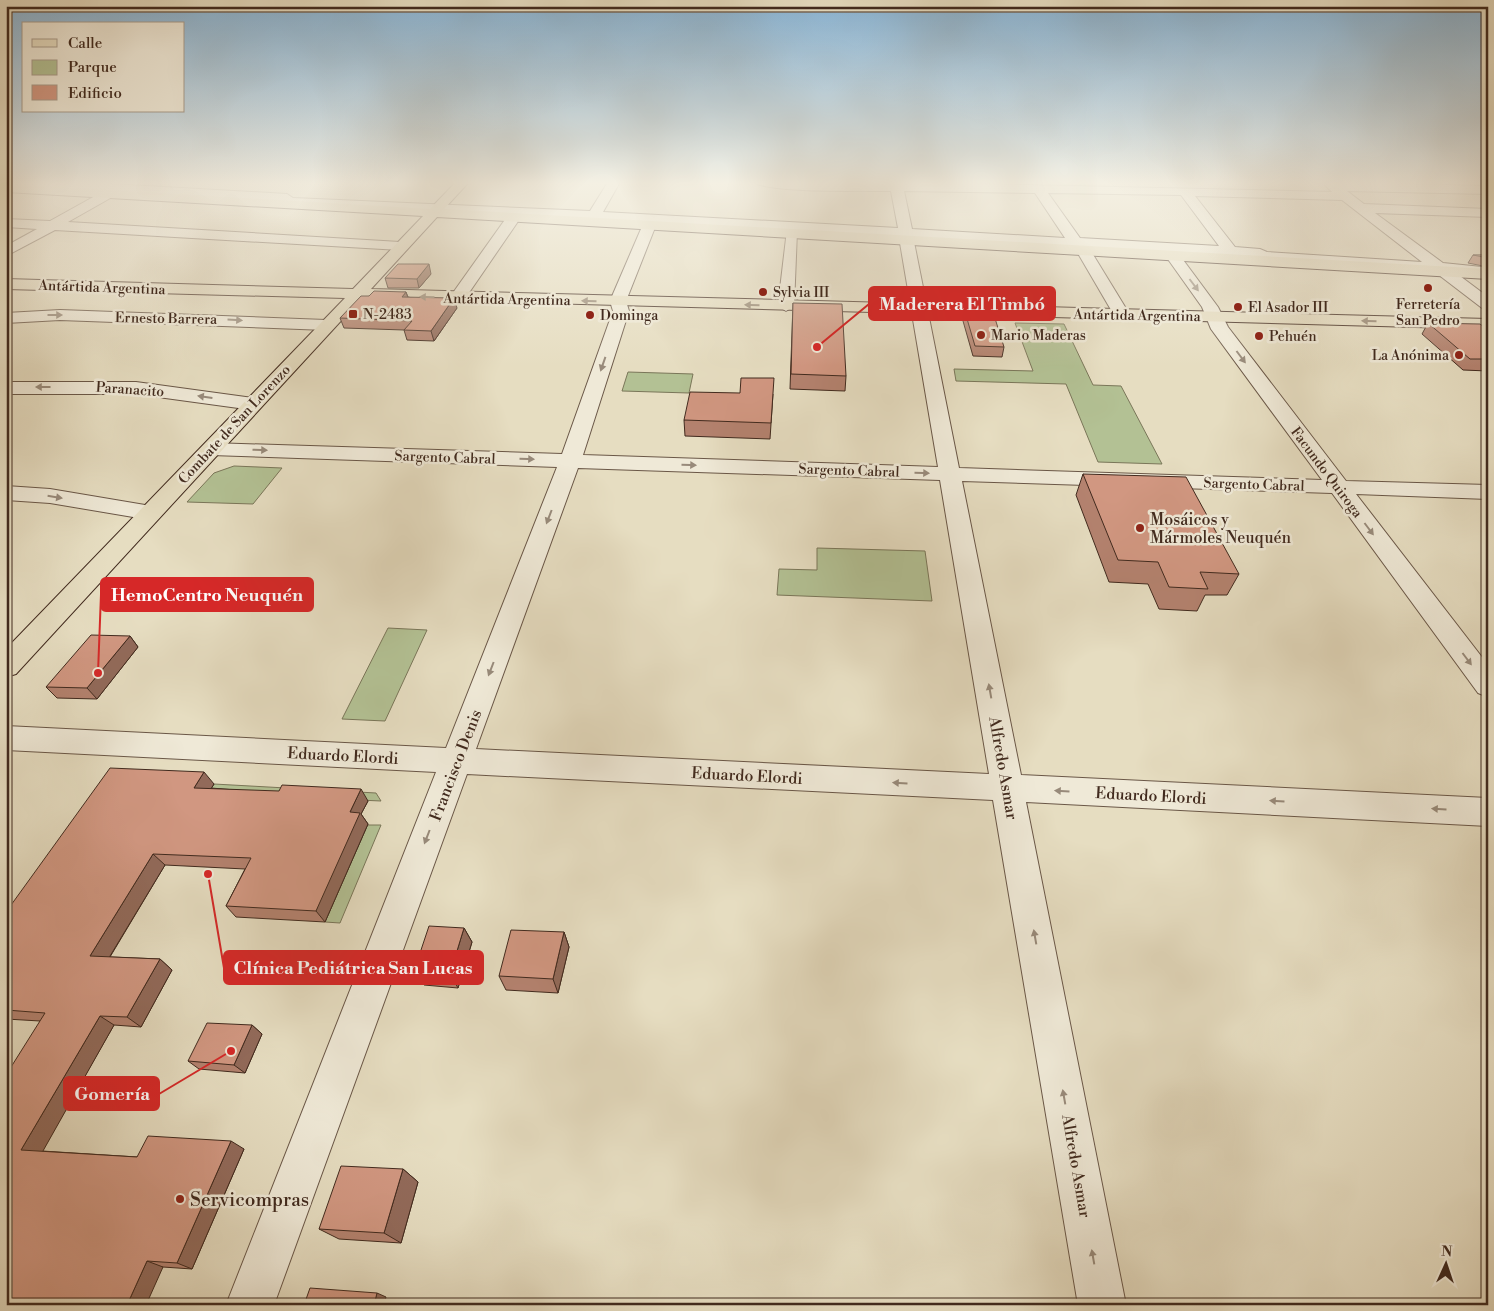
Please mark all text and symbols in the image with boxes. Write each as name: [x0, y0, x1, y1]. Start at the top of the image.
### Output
legend: [22, 22, 185, 112]
text: Calle: [68, 34, 102, 53]
text: Parque: [68, 58, 117, 77]
text: Edificio: [68, 84, 122, 103]
street label: Antártida Argentina: [37, 277, 167, 299]
one-way arrow: [1189, 278, 1199, 292]
marker: Ferretería San Pedro: [1422, 282, 1434, 294]
place label: Sylvia III: [773, 284, 830, 302]
marker: Sylvia III: [757, 286, 769, 298]
callout: Maderera El Timbó: [869, 287, 1055, 320]
street label: Antártida Argentina: [442, 290, 572, 310]
one-way arrow: [419, 292, 435, 300]
text: Maderera El Timbó: [879, 293, 1045, 316]
one-way arrow: [581, 296, 597, 304]
place label: Ferretería San Pedro: [1396, 296, 1461, 330]
place label: El Asador III: [1248, 299, 1329, 317]
one-way arrow: [743, 301, 759, 309]
marker: El Asador III: [1232, 301, 1244, 313]
place label: N-2483: [363, 306, 412, 324]
street label: Antártida Argentina: [1072, 306, 1202, 326]
place label: Dominga: [600, 307, 659, 325]
marker: N-2483: [347, 308, 359, 320]
street label: Ernesto Barrera: [115, 309, 218, 329]
marker: Dominga: [584, 309, 596, 321]
one-way arrow: [47, 311, 63, 319]
one-way arrow: [227, 316, 243, 324]
one-way arrow: [1361, 317, 1377, 325]
place label: Mario Maderas: [991, 327, 1086, 345]
place label: Pehuén: [1269, 328, 1317, 346]
marker: Mario Maderas: [975, 329, 987, 341]
marker: Pehuén: [1253, 330, 1265, 342]
place label: La Anónima: [1372, 347, 1450, 365]
marker: La Anónima: [1453, 349, 1465, 361]
one-way arrow: [1235, 350, 1246, 363]
one-way arrow: [599, 357, 607, 372]
street label: Combate de San Lorenzo: [175, 361, 295, 488]
street label: Paranacito: [95, 379, 165, 401]
one-way arrow: [35, 383, 51, 391]
one-way arrow: [196, 393, 212, 401]
street label: Facundo Quiroga: [1286, 424, 1367, 522]
one-way arrow: [252, 447, 268, 455]
street label: Sargento Cabral: [394, 447, 496, 469]
one-way arrow: [519, 456, 535, 464]
street label: Sargento Cabral: [798, 460, 900, 482]
one-way arrow: [682, 461, 698, 469]
one-way arrow: [914, 469, 930, 477]
street label: Sargento Cabral: [1203, 474, 1305, 496]
one-way arrow: [47, 494, 63, 502]
one-way arrow: [545, 510, 553, 525]
place label: Mosáicos y Mármoles Neuquén: [1150, 510, 1292, 548]
marker: Mosáicos y Mármoles Neuquén: [1134, 522, 1146, 534]
one-way arrow: [1364, 522, 1375, 535]
callout: HemoCentro Neuquén: [101, 578, 313, 611]
text: HemoCentro Neuquén: [111, 584, 303, 607]
one-way arrow: [1462, 652, 1472, 666]
one-way arrow: [487, 662, 495, 677]
one-way arrow: [986, 684, 994, 699]
street label: Francisco Denis: [425, 707, 486, 824]
street label: Alfredo Asmar: [984, 714, 1022, 822]
street label: Eduardo Elordi: [287, 743, 399, 769]
street label: Eduardo Elordi: [691, 763, 803, 789]
one-way arrow: [891, 778, 907, 786]
street label: Eduardo Elordi: [1095, 783, 1207, 809]
one-way arrow: [1054, 786, 1070, 794]
one-way arrow: [1269, 797, 1285, 805]
one-way arrow: [1431, 805, 1447, 813]
one-way arrow: [423, 830, 430, 845]
one-way arrow: [1031, 929, 1039, 945]
callout: Clínica Pediátrica San Lucas: [224, 951, 483, 984]
text: Clínica Pediátrica San Lucas: [234, 957, 473, 980]
callout: Gomería: [64, 1077, 159, 1110]
text: Gomería: [74, 1083, 150, 1106]
one-way arrow: [1060, 1089, 1068, 1105]
street label: Alfredo Asmar: [1057, 1112, 1095, 1220]
place label: Servicompras: [190, 1188, 309, 1212]
marker: Servicompras: [174, 1193, 186, 1205]
north arrow: [1422, 1238, 1472, 1288]
text: N: [1441, 1243, 1453, 1261]
one-way arrow: [1089, 1248, 1097, 1264]

